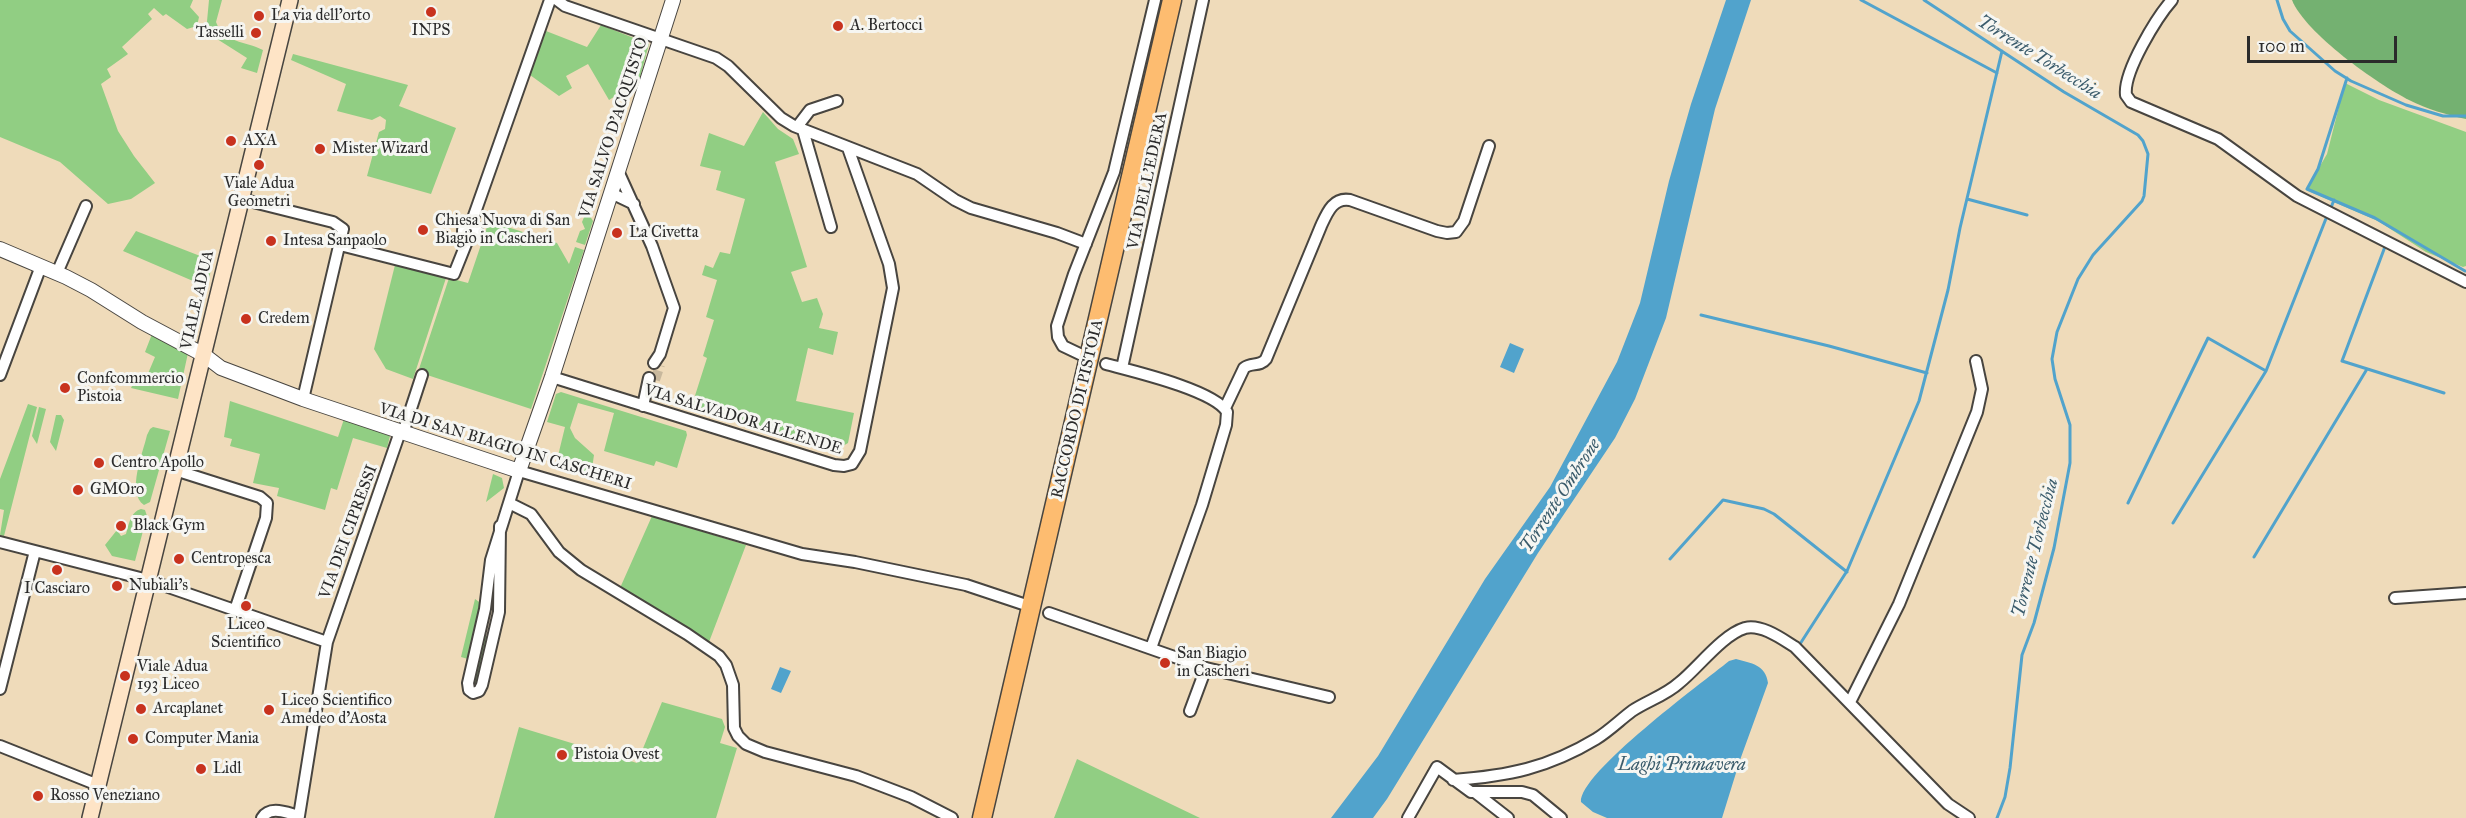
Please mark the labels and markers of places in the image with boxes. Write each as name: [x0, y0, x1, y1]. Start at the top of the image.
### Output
marker: INPS: [424, 5, 438, 19]
place label: La via dell'orto: [271, 6, 370, 26]
marker: La via dell'orto: [252, 9, 266, 23]
place label: A. Bertocci: [850, 16, 923, 36]
marker: A. Bertocci: [831, 19, 845, 33]
place label: INPS: [412, 21, 450, 41]
place label: Tasselli: [196, 23, 244, 43]
marker: Tasselli: [249, 26, 263, 40]
place label: AXA: [243, 131, 277, 151]
marker: AXA: [224, 134, 238, 148]
place label: Mister Wizard: [332, 139, 428, 159]
marker: Mister Wizard: [313, 142, 327, 156]
marker: Viale Adua Geometri: [252, 158, 266, 172]
place label: Viale Adua Geometri: [224, 174, 294, 212]
place label: Chiesa Nuova di San Biagio in Cascheri: [435, 211, 570, 249]
marker: Chiesa Nuova di San Biagio in Cascheri: [416, 223, 430, 237]
place label: La Civetta: [629, 223, 698, 243]
marker: La Civetta: [610, 226, 624, 240]
place label: Intesa Sanpaolo: [283, 231, 387, 251]
marker: Intesa Sanpaolo: [264, 234, 278, 248]
place label: Credem: [258, 309, 310, 329]
marker: Credem: [239, 312, 253, 326]
place label: Confcommercio Pistoia: [77, 369, 184, 407]
marker: Confcommercio Pistoia: [58, 381, 72, 395]
place label: Centro Apollo: [111, 453, 204, 473]
marker: Centro Apollo: [92, 456, 106, 470]
place label: GMOro: [90, 480, 144, 500]
marker: GMOro: [71, 483, 85, 497]
place label: Black Gym: [133, 516, 205, 536]
marker: Black Gym: [114, 519, 128, 533]
place label: Centropesca: [191, 549, 271, 569]
marker: Centropesca: [172, 552, 186, 566]
marker: I Casciaro: [50, 563, 64, 577]
place label: Nubiali's: [129, 576, 188, 596]
place label: I Casciaro: [24, 579, 90, 599]
marker: Nubiali's: [110, 579, 124, 593]
marker: Liceo Scientifico: [239, 599, 253, 613]
place label: Liceo Scientifico: [211, 615, 281, 653]
place label: San Biagio in Cascheri: [1177, 644, 1250, 682]
marker: San Biagio in Cascheri: [1158, 656, 1172, 670]
place label: Viale Adua 193 Liceo: [137, 657, 208, 695]
marker: Viale Adua 193 Liceo: [118, 669, 132, 683]
place label: Liceo Scientifico Amedeo d'Aosta: [281, 691, 392, 729]
place label: Arcaplanet: [153, 699, 223, 719]
marker: Arcaplanet: [134, 702, 148, 716]
marker: Liceo Scientifico Amedeo d'Aosta: [262, 703, 276, 717]
place label: Computer Mania: [145, 729, 259, 749]
marker: Computer Mania: [126, 732, 140, 746]
place label: Pistoia Ovest: [574, 745, 660, 765]
marker: Pistoia Ovest: [555, 748, 569, 762]
place label: Lidl: [213, 759, 242, 779]
marker: Lidl: [194, 762, 208, 776]
place label: Rosso Veneziano: [50, 786, 160, 806]
marker: Rosso Veneziano: [31, 789, 45, 803]

